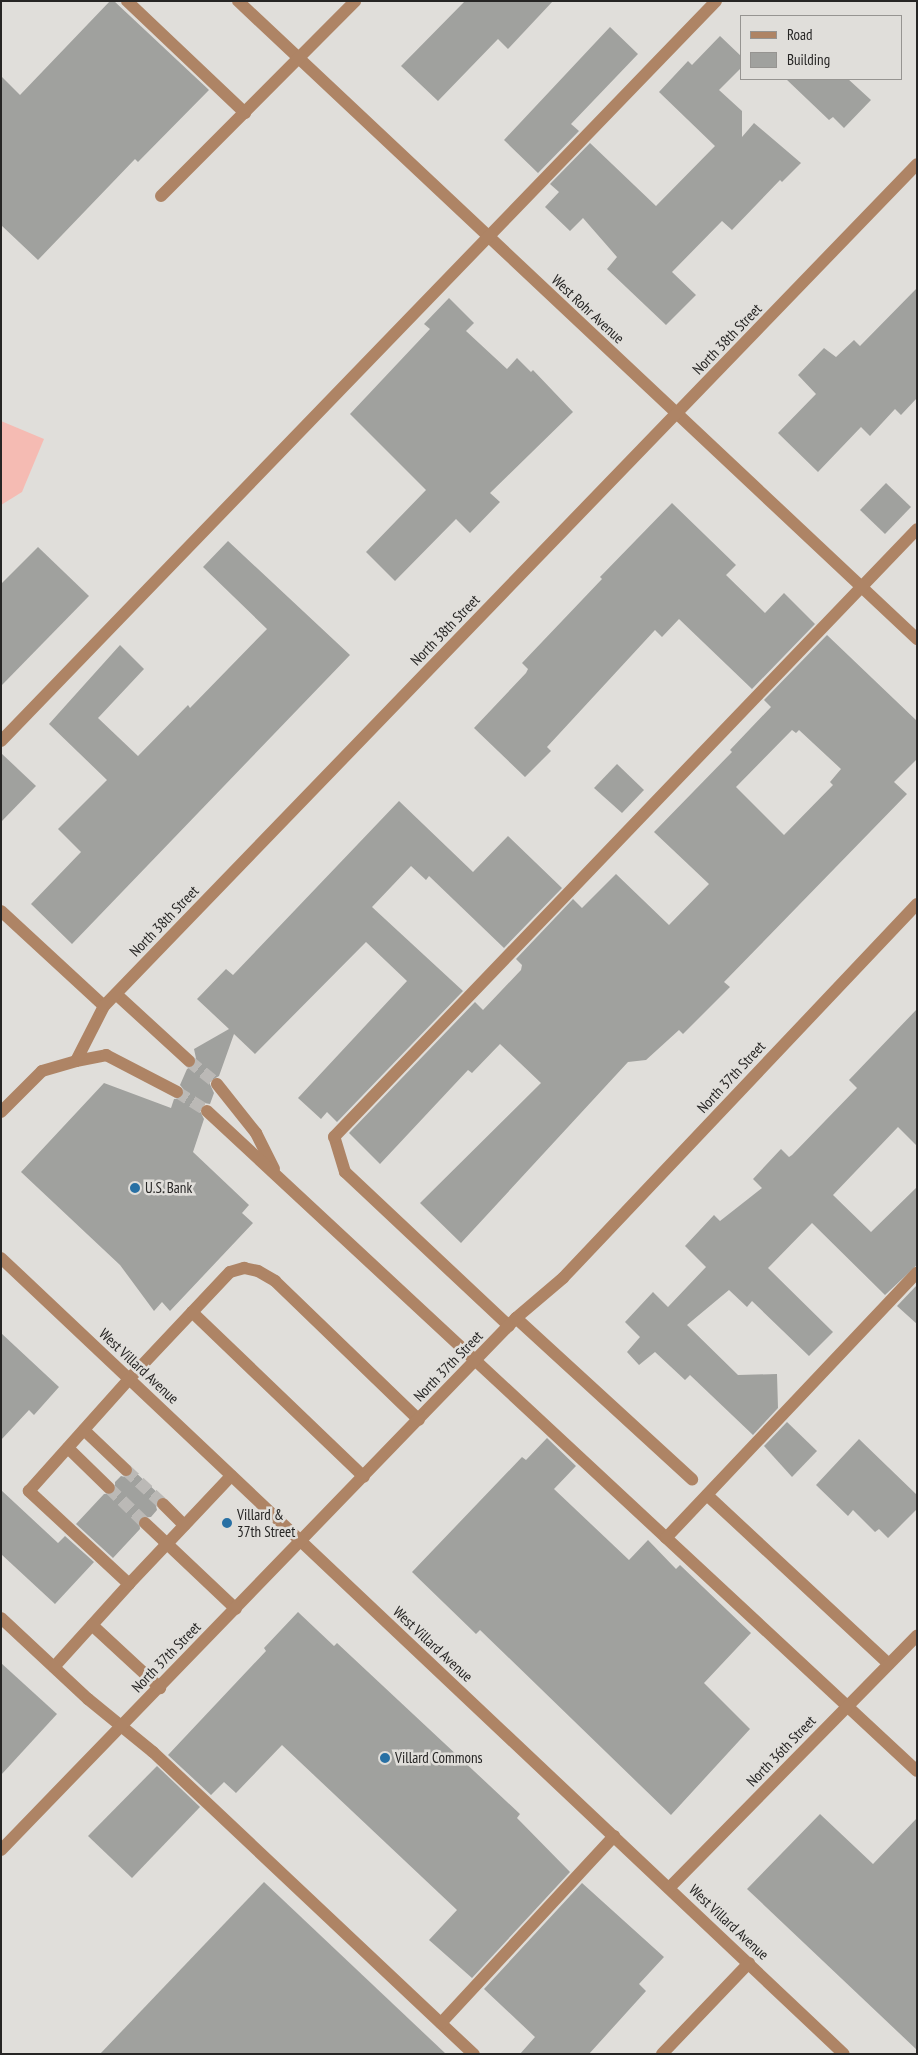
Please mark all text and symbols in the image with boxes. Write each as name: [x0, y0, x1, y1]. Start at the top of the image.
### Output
legend: [740, 15, 903, 80]
text: Road: [787, 25, 813, 44]
text: Building: [787, 50, 830, 69]
street label: West Rohr Avenue: [548, 271, 628, 347]
street label: North 38th Street: [689, 300, 765, 378]
street label: North 38th Street: [407, 591, 483, 669]
street label: North 38th Street: [126, 882, 202, 960]
street label: North 37th Street: [693, 1037, 769, 1117]
place label: U.S. Bank: [145, 1179, 193, 1197]
marker: U.S. Bank: [129, 1182, 141, 1194]
street label: West Villard Avenue: [95, 1324, 183, 1408]
street label: North 37th Street: [410, 1327, 486, 1405]
place label: Villard & 37th Street: [237, 1505, 295, 1540]
marker: Villard & 37th Street: [221, 1517, 233, 1529]
street label: West Villard Avenue: [389, 1602, 477, 1686]
street label: North 37th Street: [128, 1618, 204, 1696]
street label: North 36th Street: [743, 1712, 819, 1790]
place label: Villard Commons: [395, 1749, 483, 1767]
marker: Villard Commons: [379, 1752, 391, 1764]
street label: West Villard Avenue: [685, 1880, 773, 1964]

